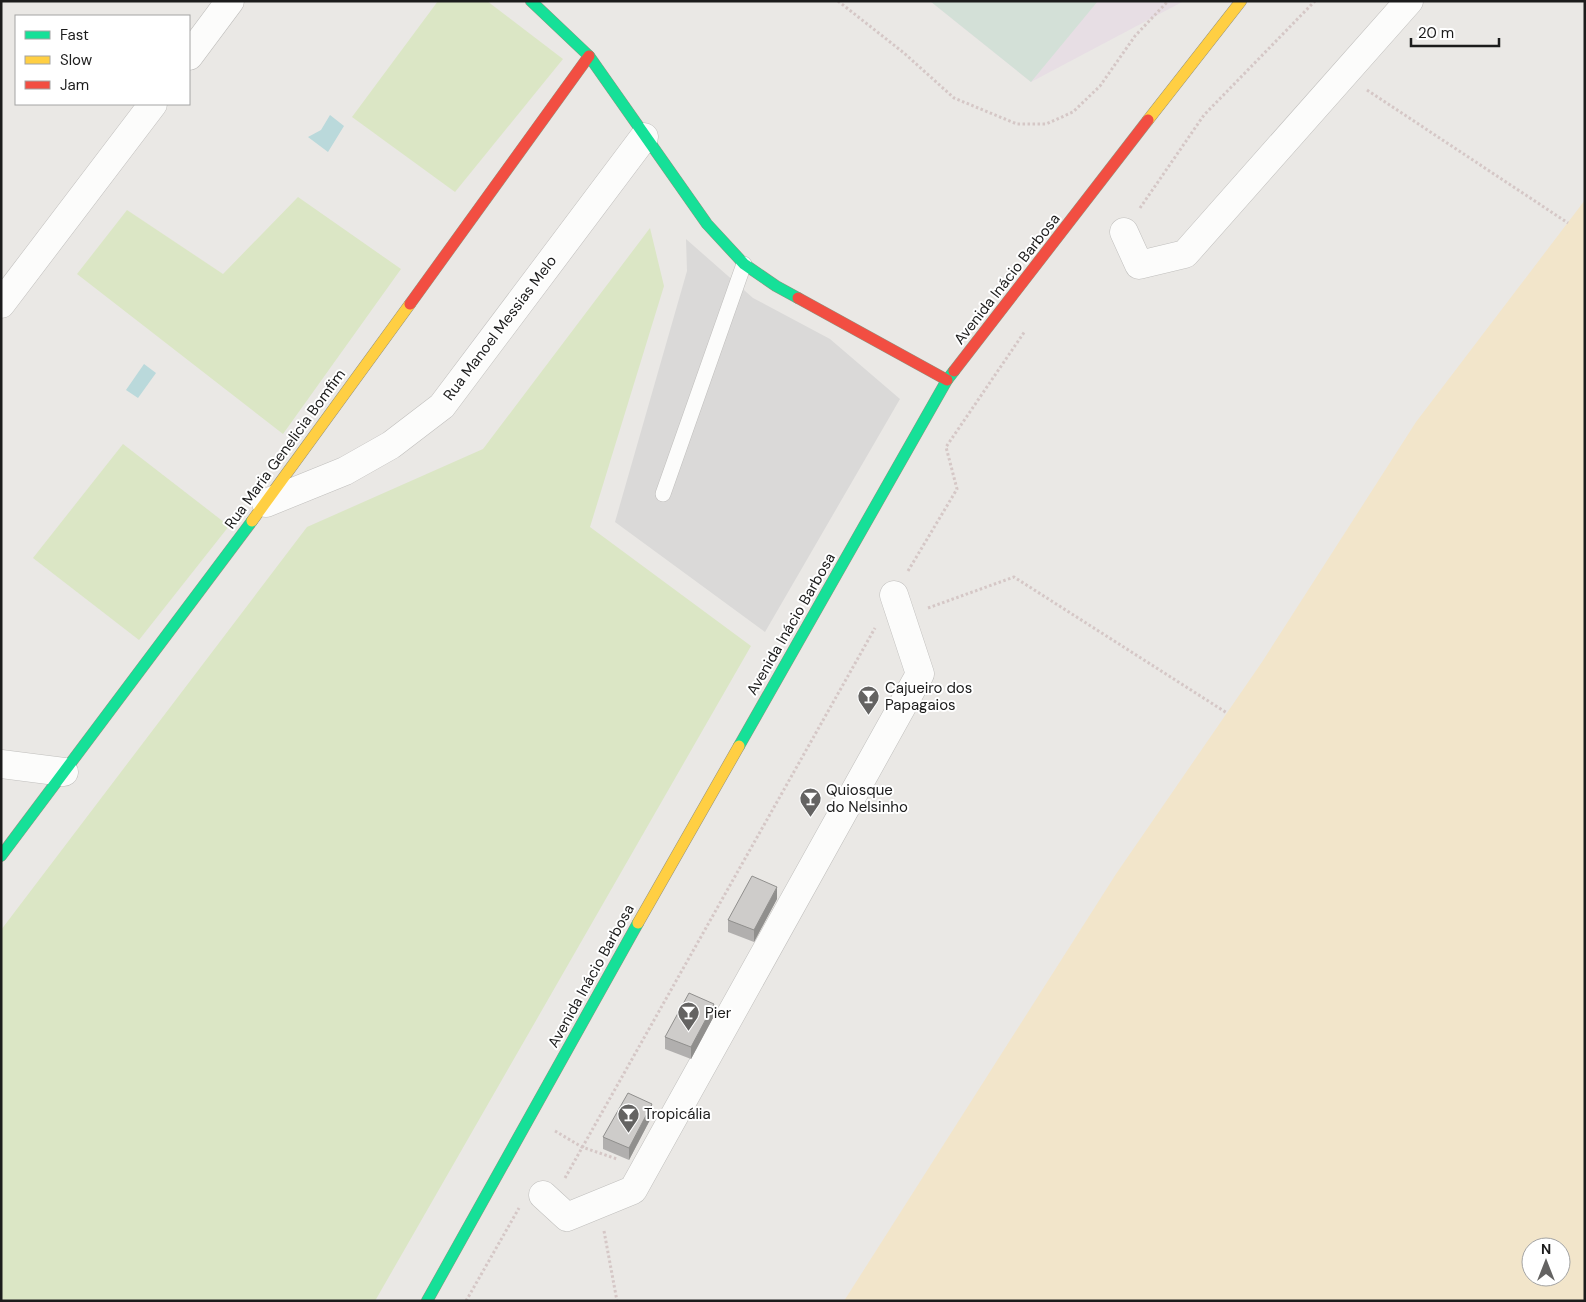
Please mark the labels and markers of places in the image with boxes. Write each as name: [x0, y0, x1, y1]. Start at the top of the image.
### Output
place label: Cajueiro dos Papagaios: [885, 678, 972, 715]
bar icon: Cajueiro dos Papagaios: [857, 685, 881, 716]
place label: Quiosque do Nelsinho: [826, 780, 908, 817]
bar icon: Quiosque do Nelsinho: [798, 787, 822, 818]
bar icon: Pier: [677, 1001, 701, 1032]
place label: Pier: [705, 1003, 732, 1023]
bar icon: Tropicália: [616, 1102, 640, 1133]
place label: Tropicália: [644, 1104, 711, 1124]

